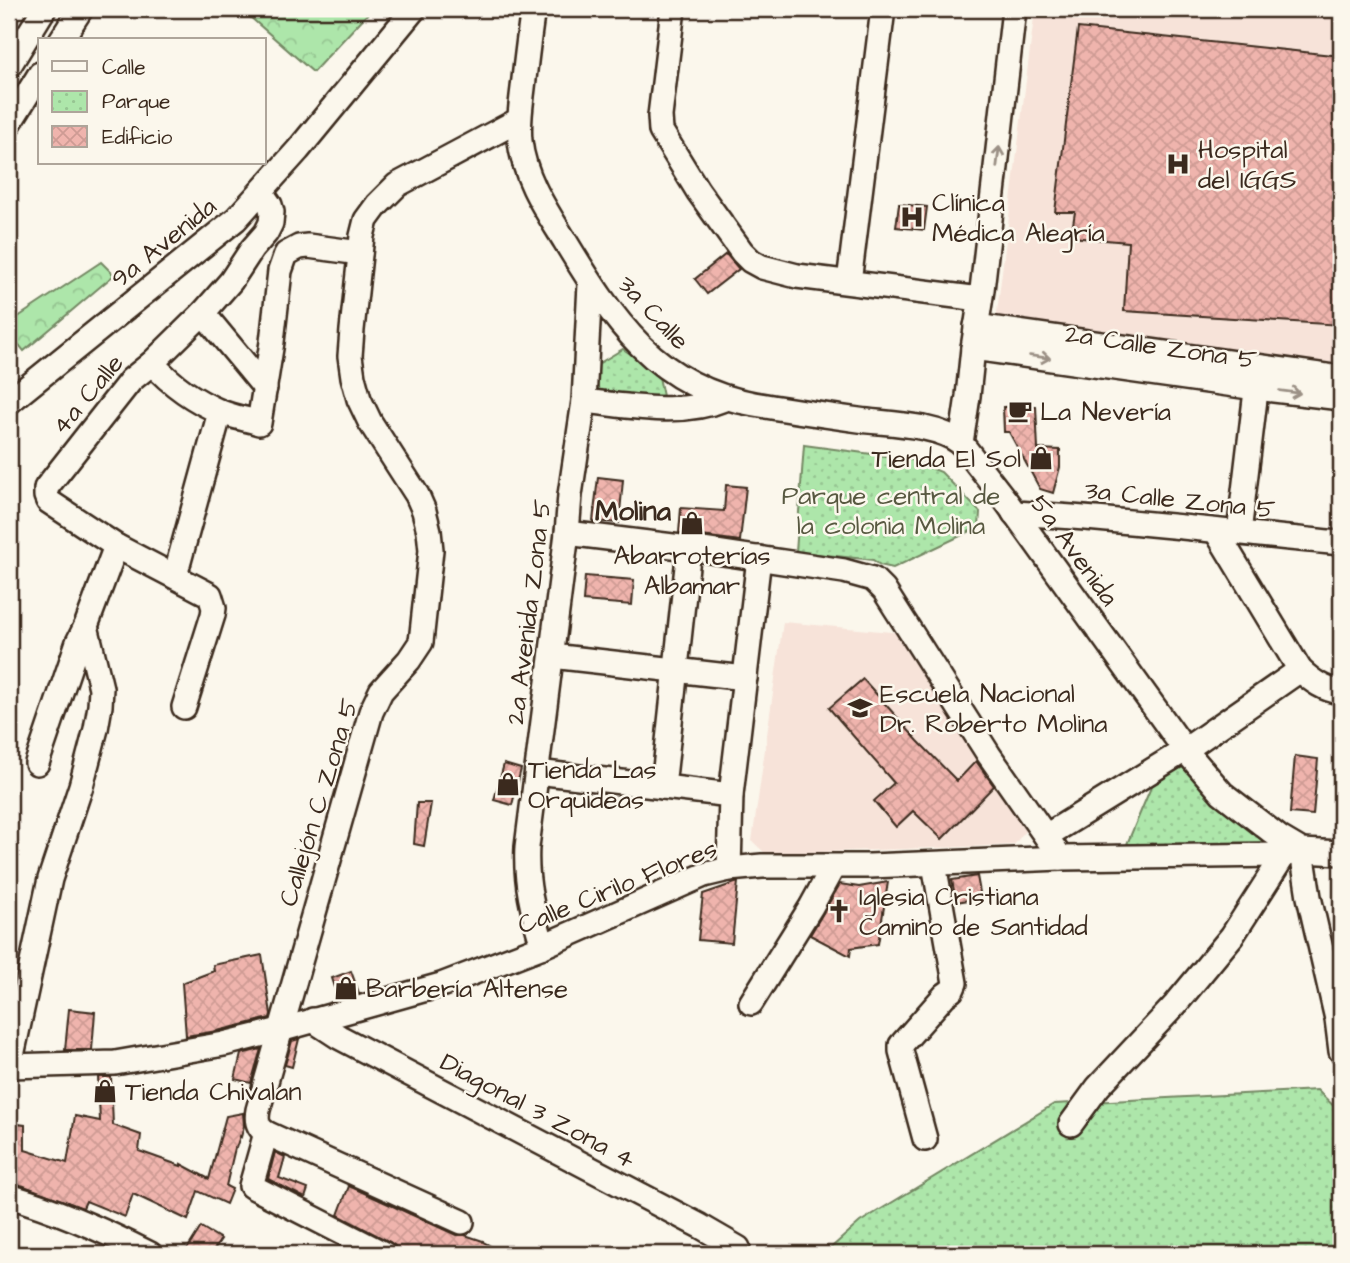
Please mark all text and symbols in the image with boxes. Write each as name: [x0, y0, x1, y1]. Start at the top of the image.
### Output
legend: [38, 38, 266, 164]
text: Calle: [102, 53, 146, 82]
text: Parque: [102, 87, 170, 116]
text: Edificio: [102, 123, 172, 152]
place label: Hospital del IGGS: [1198, 132, 1297, 198]
one-way arrow: [991, 146, 1004, 169]
hospital icon: Hospital del IGGS: [1164, 150, 1192, 178]
place label: Clínica Médica Alegría: [932, 185, 1105, 253]
street label: 9a Avenida: [103, 189, 224, 296]
hospital icon: Clínica Médica Alegría: [898, 203, 926, 231]
street label: 3a Calle: [609, 267, 697, 358]
street label: 2a Calle Zona 5: [1063, 316, 1259, 378]
street label: 4a Calle: [43, 347, 132, 443]
one-way arrow: [1028, 351, 1051, 364]
one-way arrow: [1278, 386, 1300, 399]
place label: La Nevería: [1040, 394, 1171, 430]
cafe icon: La Nevería: [1006, 397, 1034, 425]
place label: Tienda El Sol: [872, 441, 1021, 477]
shop icon: Tienda El Sol: [1027, 444, 1055, 472]
street label: 3a Calle Zona 5: [1083, 472, 1277, 528]
park label: Parque central de la colonia Molina: [782, 478, 1000, 544]
street label: 5a Avenida: [1021, 488, 1127, 614]
district label: Molina: [595, 492, 672, 531]
street label: 2a Avenida Zona 5: [497, 497, 561, 727]
shop icon: Abarroterías Albamar: [678, 509, 706, 537]
place label: Abarroterías Albamar: [614, 538, 770, 604]
place label: Escuela Nacional Dr. Roberto Molina: [880, 676, 1107, 742]
street label: Callejón C Zona 5: [270, 694, 368, 911]
school or university icon: Escuela Nacional Dr. Roberto Molina: [846, 694, 874, 722]
place label: Tienda Las Orquideas: [528, 752, 656, 818]
shop icon: Tienda Las Orquideas: [494, 770, 522, 798]
street label: Calle Cirilo Flores: [512, 830, 723, 943]
place label: Iglesia Cristiana Camino de Santidad: [859, 879, 1088, 945]
church icon: Iglesia Cristiana Camino de Santidad: [825, 897, 853, 925]
place label: Barbería Altense: [366, 971, 568, 1007]
shop icon: Barbería Altense: [332, 974, 360, 1002]
street label: Diagonal 3 Zona 4: [433, 1044, 641, 1179]
place label: Tienda Chivalan: [125, 1074, 301, 1110]
shop icon: Tienda Chivalan: [91, 1077, 119, 1105]

